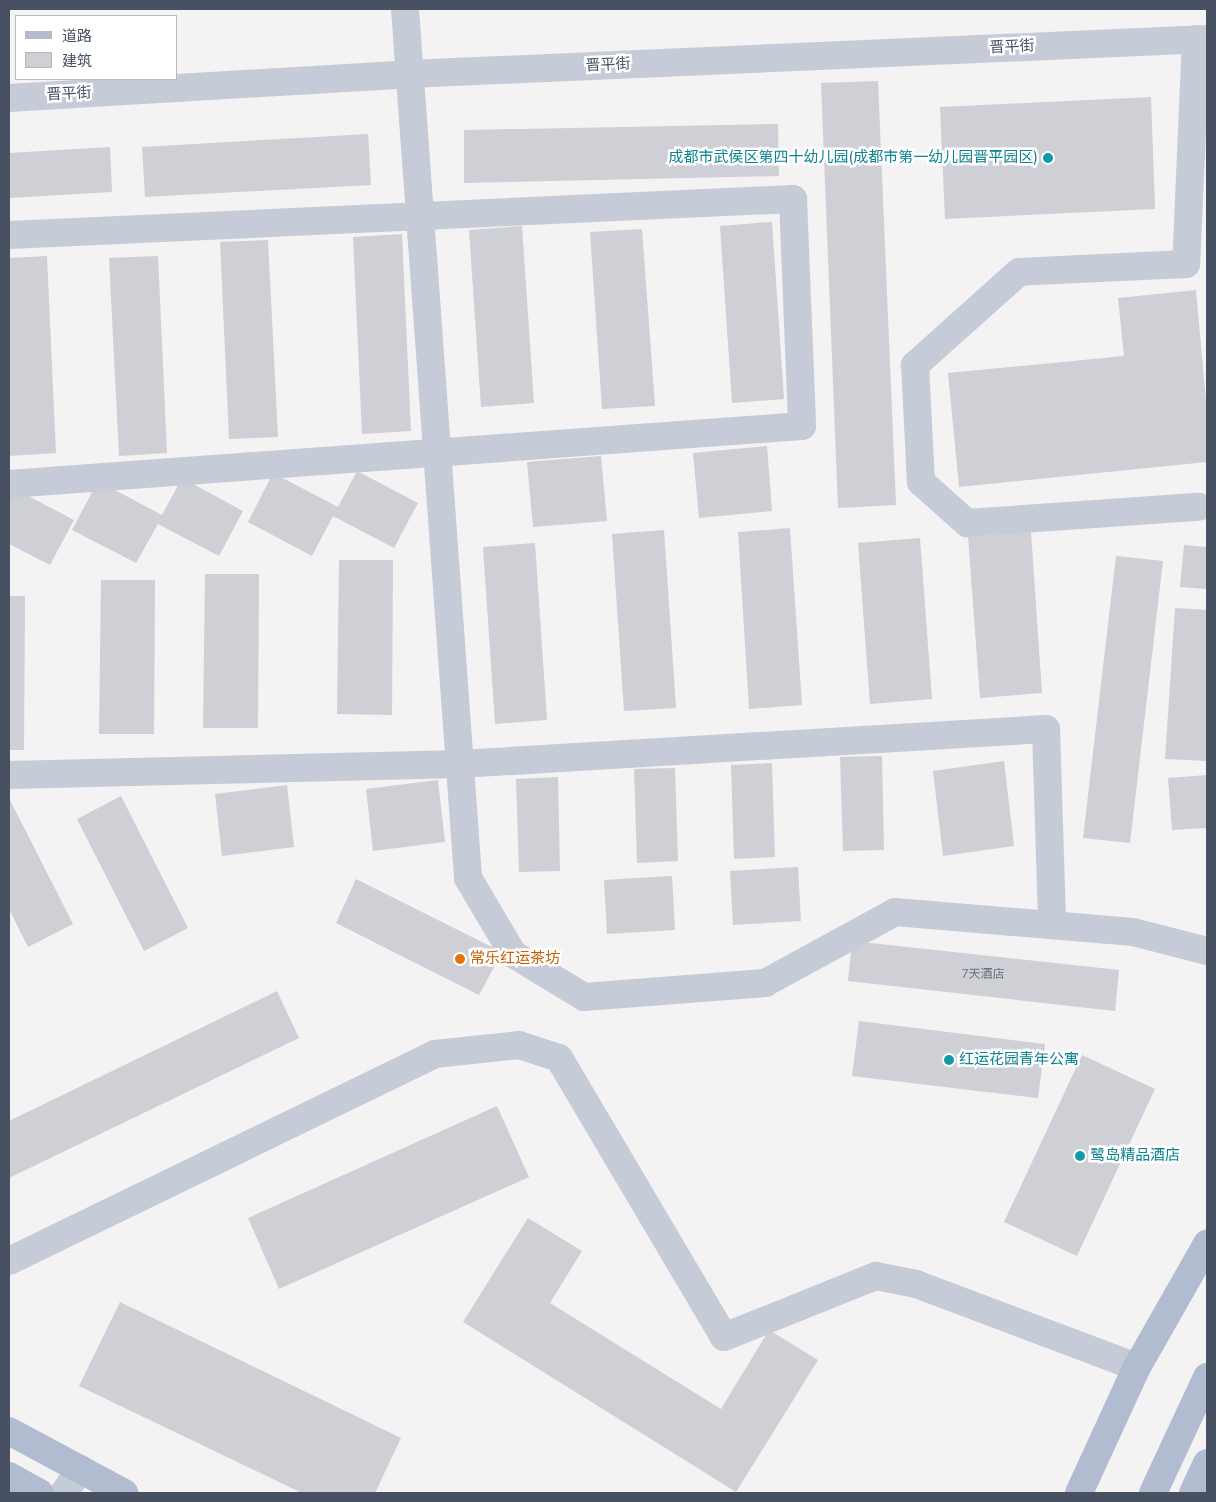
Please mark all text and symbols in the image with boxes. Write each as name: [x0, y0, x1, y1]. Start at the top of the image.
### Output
legend: [15, 15, 178, 80]
text: 道路: [62, 26, 92, 46]
street label: 晋平街: [989, 37, 1035, 57]
text: 建筑: [62, 51, 92, 71]
street label: 晋平街: [585, 55, 631, 75]
street label: 晋平街: [46, 84, 92, 104]
place label: 成都市武侯区第四十幼儿园(成都市第一幼儿园晋平园区): [668, 149, 1038, 167]
marker: 成都市武侯区第四十幼儿园(成都市第一幼儿园晋平园区): [1042, 152, 1054, 164]
place label: 常乐红运茶坊: [470, 950, 560, 968]
marker: 常乐红运茶坊: [454, 953, 466, 965]
house number: 7天酒店: [961, 968, 1005, 982]
place label: 红运花园青年公寓: [959, 1051, 1079, 1069]
marker: 红运花园青年公寓: [943, 1054, 955, 1066]
place label: 鹭岛精品酒店: [1090, 1147, 1180, 1165]
marker: 鹭岛精品酒店: [1074, 1150, 1086, 1162]

